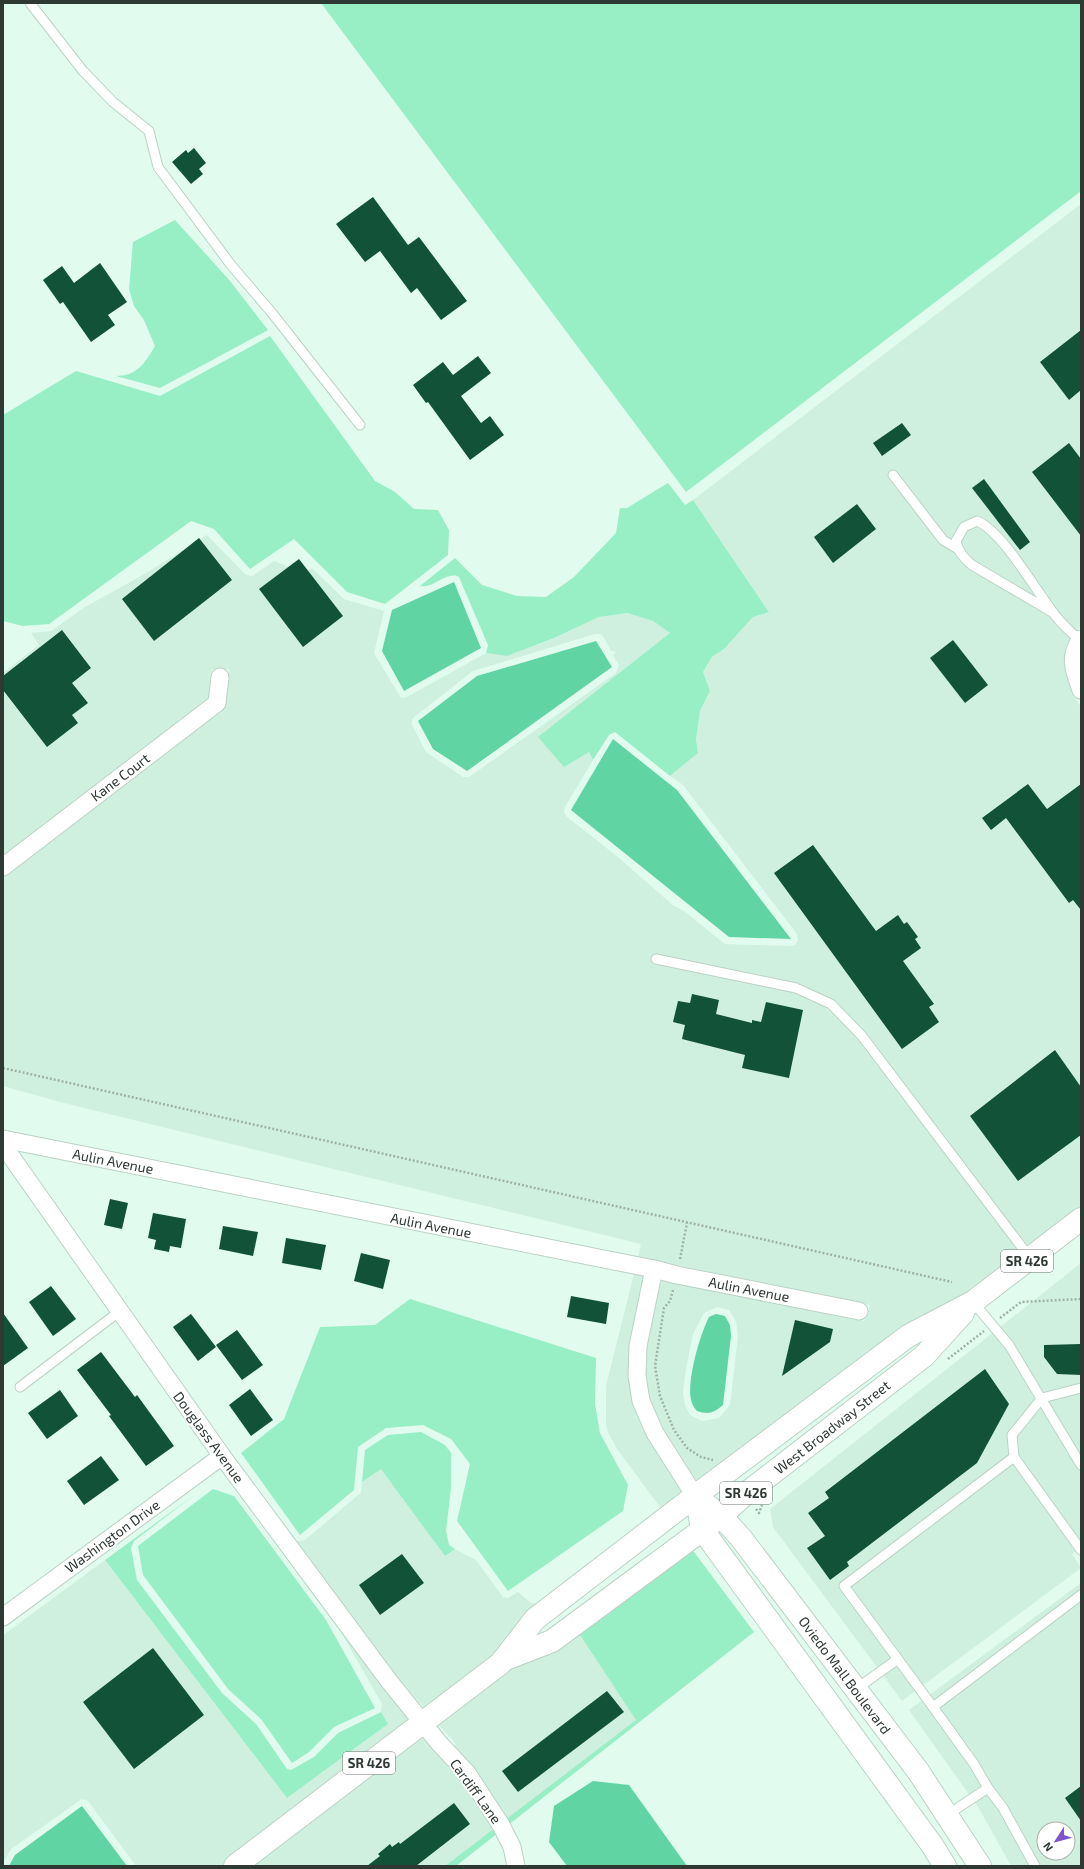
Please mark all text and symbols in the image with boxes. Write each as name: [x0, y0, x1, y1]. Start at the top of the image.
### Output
street label: Kane Court: [87, 749, 153, 805]
street label: Aulin Avenue: [71, 1145, 155, 1177]
street label: Aulin Avenue: [389, 1209, 473, 1241]
road number: SR 426: [1001, 1250, 1053, 1272]
street label: Aulin Avenue: [707, 1273, 791, 1305]
street label: West Broadway Street: [771, 1377, 893, 1477]
street label: Douglass Avenue: [170, 1388, 248, 1486]
road number: SR 426: [720, 1482, 772, 1504]
street label: Washington Drive: [61, 1496, 163, 1576]
street label: Oviedo Mall Boulevard: [795, 1613, 895, 1737]
road number: SR 426: [343, 1752, 395, 1774]
street label: Cardiff Lane: [447, 1755, 505, 1827]
north arrow: [1036, 1821, 1076, 1861]
text: N: [1040, 1840, 1055, 1854]

